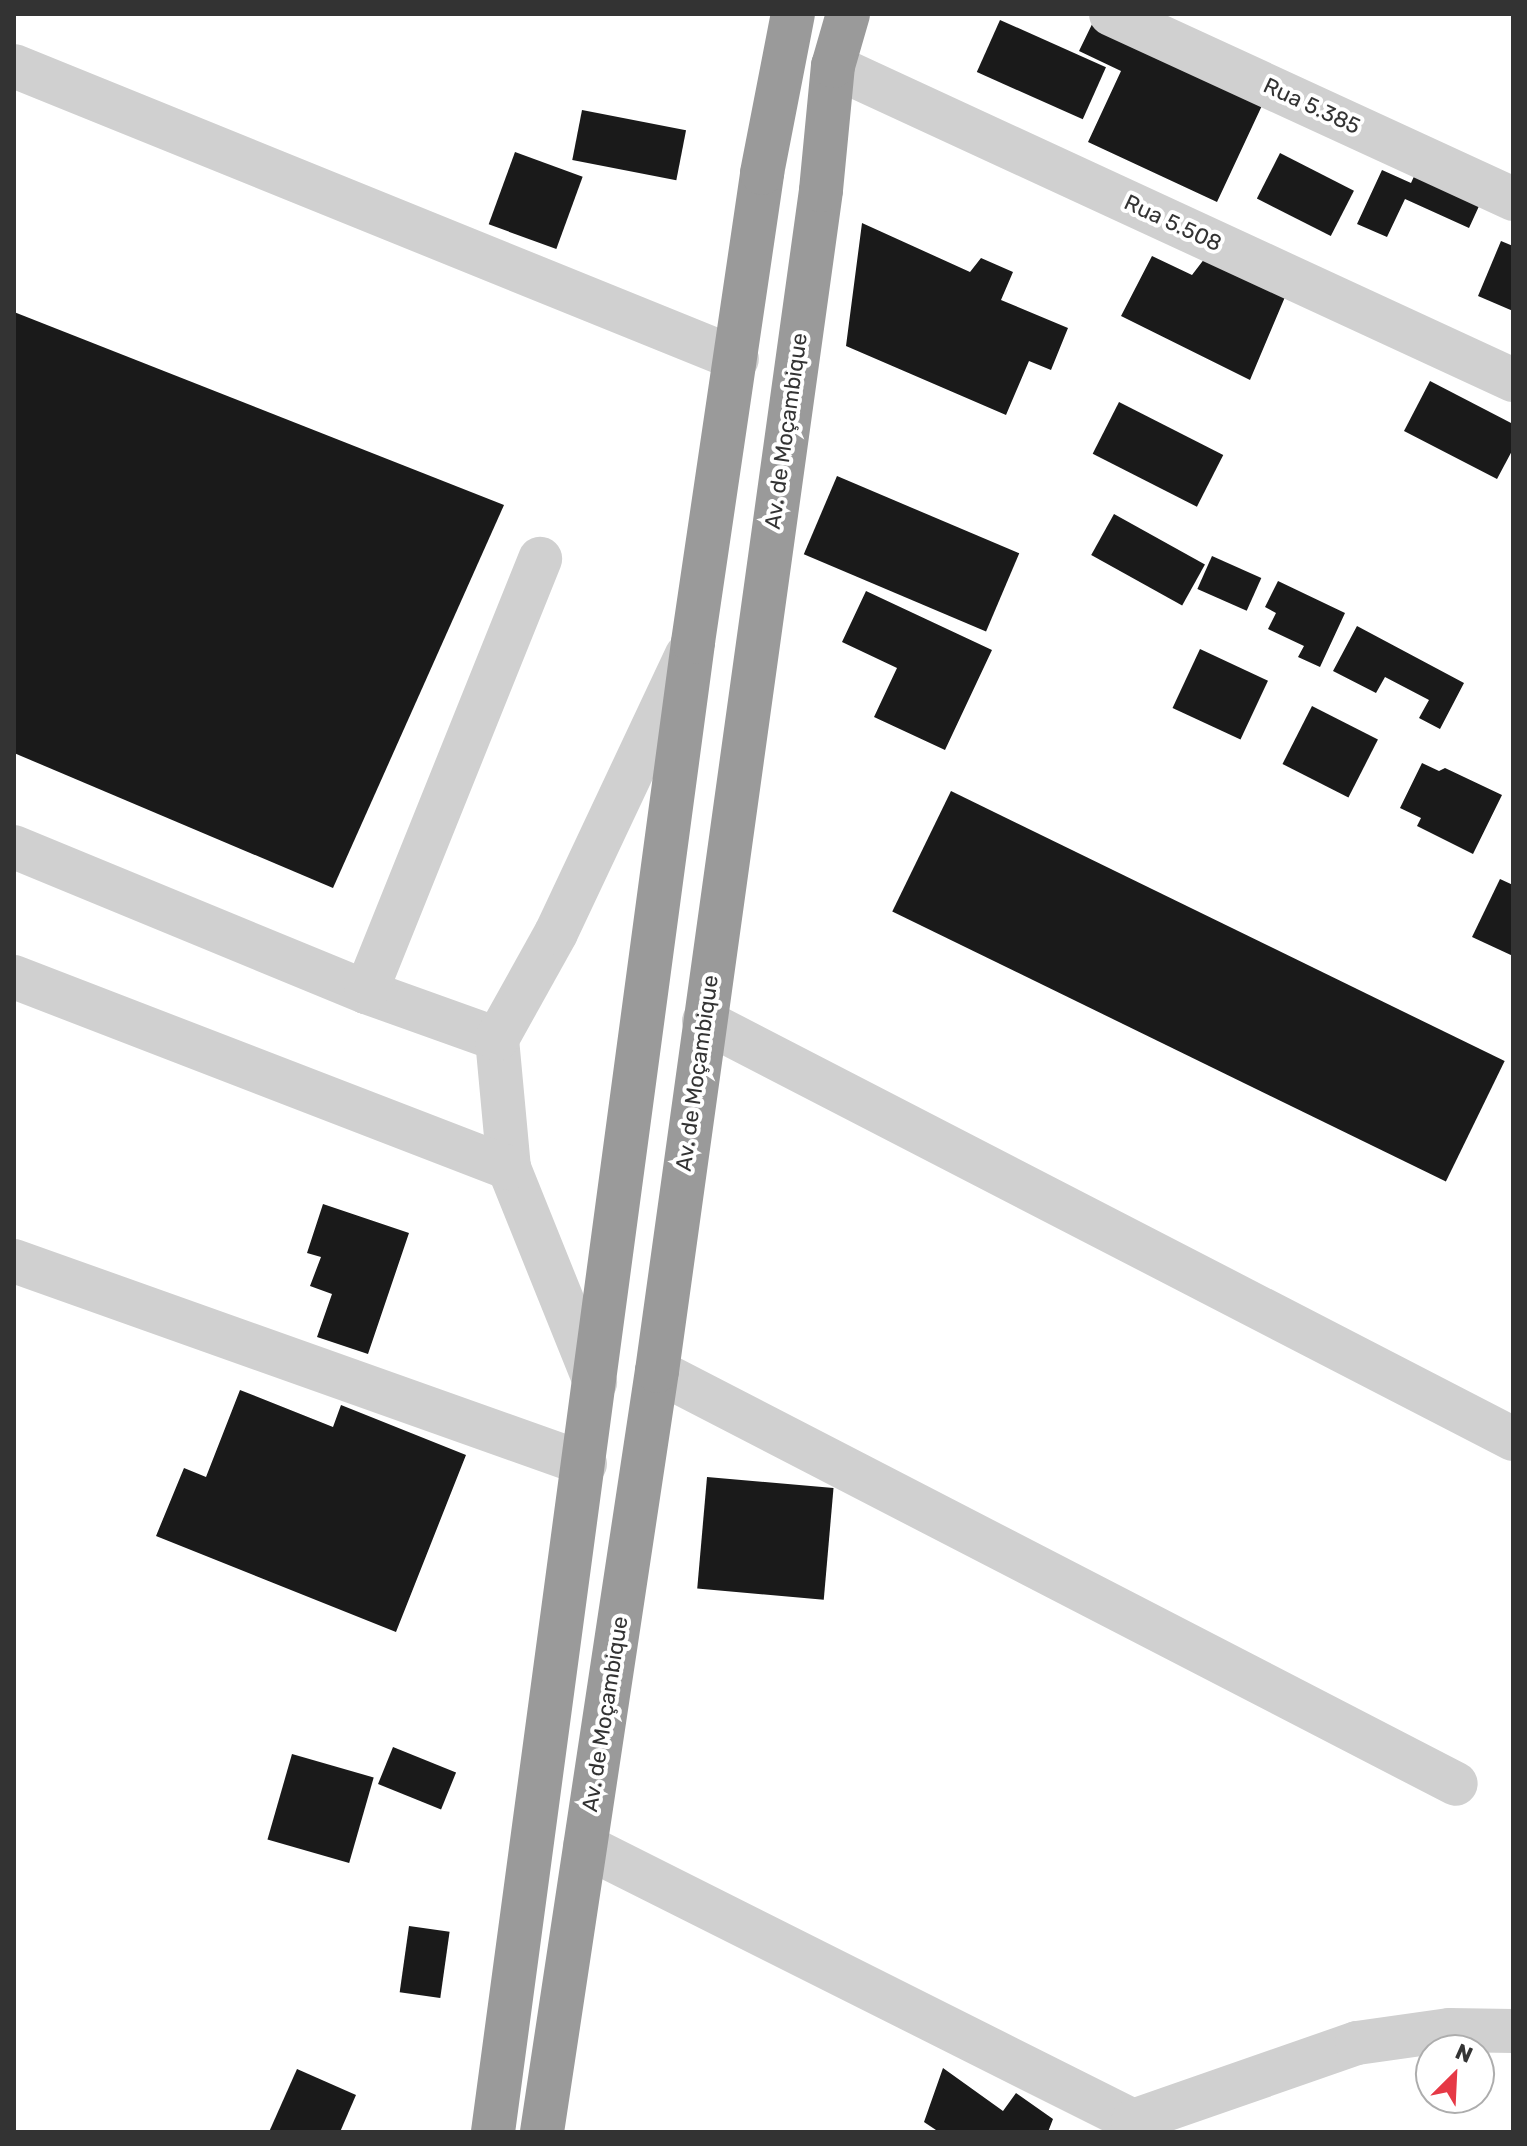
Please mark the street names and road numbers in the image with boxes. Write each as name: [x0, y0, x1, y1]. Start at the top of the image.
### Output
street label: Rua 5.385: [1259, 72, 1365, 140]
street label: Rua 5.508: [1120, 189, 1226, 257]
street label: Av. de Moçambique: [759, 331, 813, 531]
street label: Av. de Moçambique: [670, 973, 724, 1173]
street label: Av. de Moçambique: [576, 1614, 634, 1814]

